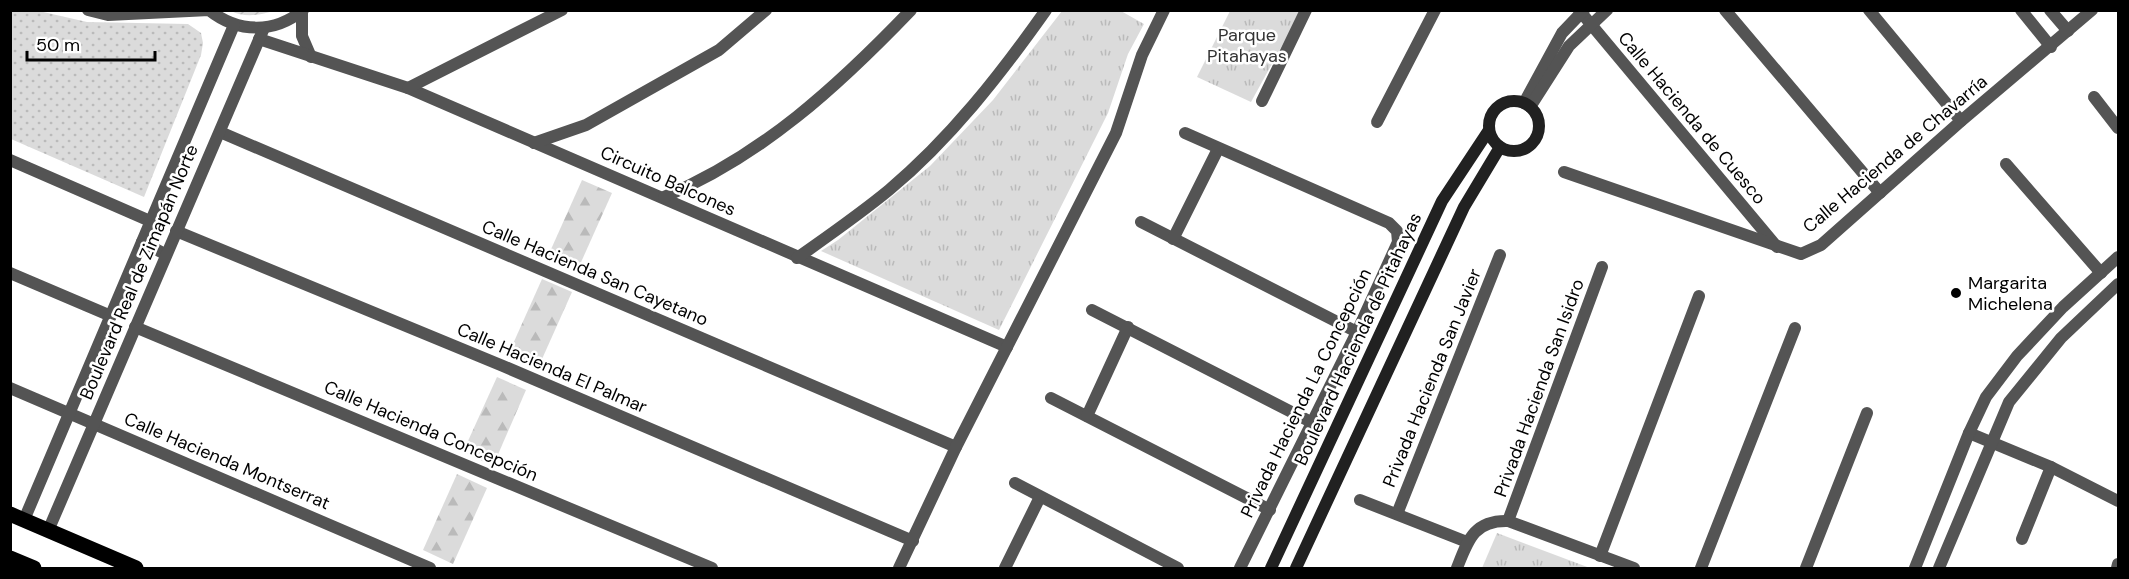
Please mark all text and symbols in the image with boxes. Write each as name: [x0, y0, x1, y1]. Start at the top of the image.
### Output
park label: Parque Pitahayas: [1207, 23, 1287, 68]
scale bar: [27, 24, 154, 62]
street label: Calle Hacienda de Cuesco: [1613, 27, 1771, 209]
text: 50 m: [36, 33, 80, 57]
street label: Calle Hacienda de Chavarría: [1798, 70, 1992, 238]
street label: Circuito Balcones: [596, 140, 740, 222]
street label: Boulevard Real de Zimapán Norte: [74, 141, 204, 403]
street label: Boulevard Hacienda de Pitahayas: [1289, 209, 1427, 469]
street label: Calle Hacienda San Cayetano: [478, 214, 712, 332]
street label: Privada Hacienda La Concepción: [1235, 264, 1377, 522]
street label: Privada Hacienda San Javier: [1377, 265, 1487, 491]
place label: Margarita Michelena: [1968, 271, 2053, 316]
street label: Privada Hacienda San Isidro: [1488, 276, 1590, 500]
marker: Margarita Michelena: [1949, 286, 1963, 300]
street label: Calle Hacienda El Palmar: [453, 317, 651, 419]
street label: Calle Hacienda Concepción: [320, 375, 542, 487]
street label: Calle Hacienda Montserrat: [121, 407, 333, 515]

